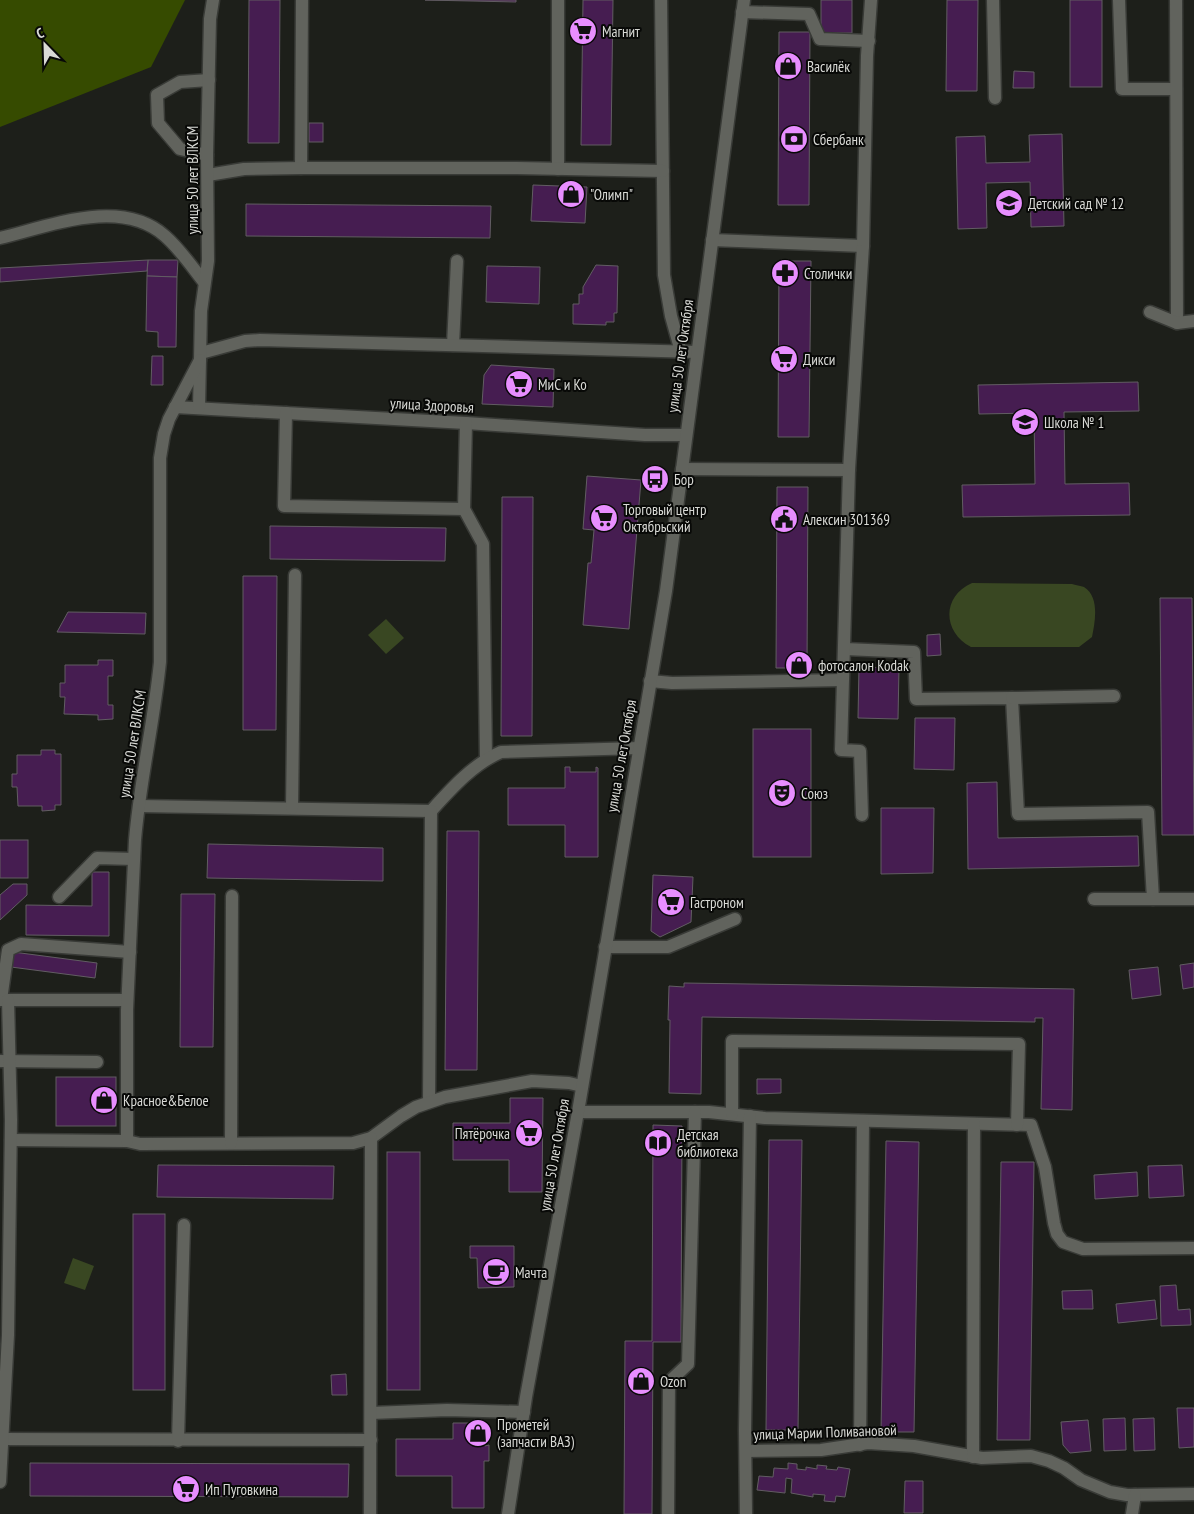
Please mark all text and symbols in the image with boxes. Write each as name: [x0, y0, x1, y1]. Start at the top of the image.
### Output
supermarket icon: Магнит: [568, 16, 598, 46]
north arrow: [20, 20, 70, 70]
place label: Магнит: [602, 22, 640, 41]
text: С: [33, 23, 47, 43]
shop icon: Василёк: [773, 51, 803, 81]
place label: Василёк: [807, 57, 850, 76]
bank icon: Сбербанк: [779, 124, 809, 154]
street label: улица 50 лет ВЛКСМ: [183, 126, 202, 234]
place label: Сбербанк: [813, 130, 864, 149]
shop icon: "Олимп": [556, 179, 586, 209]
place label: "Олимп": [590, 185, 633, 204]
school or university icon: Детский сад № 12: [994, 188, 1024, 218]
place label: Детский сад № 12: [1028, 194, 1124, 213]
pharmacy icon: Столички: [770, 258, 800, 288]
place label: Столички: [804, 264, 852, 283]
street label: улица 50 лет Октября: [663, 298, 697, 414]
supermarket icon: Дикси: [769, 344, 799, 374]
place label: Дикси: [803, 350, 835, 369]
supermarket icon: МиС и Ко: [504, 369, 534, 399]
place label: МиС и Ко: [538, 375, 587, 394]
street label: улица Здоровья: [390, 393, 475, 417]
school or university icon: Школа № 1: [1010, 407, 1040, 437]
place label: Школа № 1: [1044, 413, 1104, 432]
bus stop icon: Бор: [640, 464, 670, 494]
place label: Бор: [674, 470, 694, 489]
place label: Торговый центр Октябрьский: [623, 500, 706, 536]
supermarket icon: Торговый центр Октябрьский: [589, 503, 619, 533]
public building icon: Алексин 301369: [769, 504, 799, 534]
place label: Алексин 301369: [803, 510, 890, 529]
shop icon: фотосалон Kodak: [784, 650, 814, 680]
place label: фотосалон Kodak: [818, 656, 909, 675]
street label: улица 50 лет ВЛКСМ: [114, 689, 150, 799]
street label: улица 50 лет Октября: [602, 698, 640, 814]
theatre icon: Союз: [767, 778, 797, 808]
place label: Союз: [801, 784, 828, 803]
supermarket icon: Гастроном: [656, 887, 686, 917]
place label: Гастроном: [690, 893, 744, 912]
shop icon: Красное&Белое: [89, 1085, 119, 1115]
place label: Красное&Белое: [123, 1091, 209, 1110]
street label: улица 50 лет Октября: [535, 1097, 573, 1213]
supermarket icon: Пятёрочка: [514, 1118, 544, 1148]
place label: Пятёрочка: [455, 1124, 510, 1143]
place label: Детская библиотека: [677, 1125, 738, 1161]
library icon: Детская библиотека: [643, 1128, 673, 1158]
cafe icon: Мачта: [481, 1257, 511, 1287]
place label: Мачта: [515, 1263, 547, 1282]
shop icon: Ozon: [626, 1366, 656, 1396]
place label: Ozon: [660, 1372, 686, 1391]
place label: Прометей (запчасти ВАЗ): [497, 1415, 575, 1451]
shop icon: Прометей (запчасти ВАЗ): [463, 1418, 493, 1448]
street label: улица Марии Поливановой: [753, 1420, 897, 1444]
supermarket icon: Ип Пуговкина: [171, 1474, 201, 1504]
place label: Ип Пуговкина: [205, 1480, 278, 1499]

